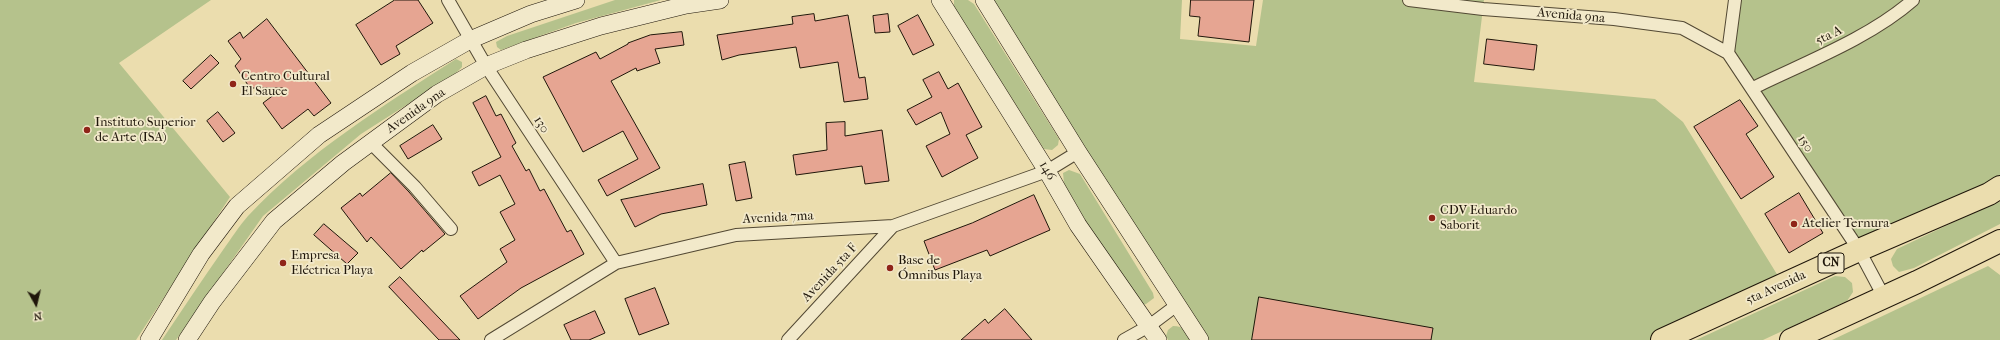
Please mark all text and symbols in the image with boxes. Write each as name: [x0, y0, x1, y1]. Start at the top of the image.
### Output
street label: Avenida 9na: [1536, 5, 1606, 27]
street label: 5ta A: [1813, 23, 1845, 49]
place label: Centro Cultural El Sauce: [241, 69, 330, 100]
marker: Centro Cultural El Sauce: [228, 79, 238, 89]
street label: Avenida 9na: [384, 85, 448, 137]
street label: 130: [530, 114, 552, 136]
place label: Instituto Superior de Arte (ISA): [95, 115, 196, 146]
marker: Instituto Superior de Arte (ISA): [82, 125, 92, 135]
street label: 150: [1794, 132, 1816, 156]
street label: 146: [1035, 159, 1059, 183]
place label: CDV Eduardo Saborit: [1440, 203, 1517, 234]
street label: Avenida 7ma: [742, 208, 814, 228]
marker: CDV Eduardo Saborit: [1427, 213, 1437, 223]
place label: Atelier Ternura: [1802, 216, 1889, 232]
marker: Atelier Ternura: [1789, 219, 1799, 229]
street label: Avenida 5ta F: [799, 241, 861, 305]
place label: Empresa Eléctrica Playa: [291, 248, 373, 279]
place label: Base de Ómnibus Playa: [898, 253, 982, 284]
road number: CN: [1818, 253, 1844, 273]
marker: Empresa Eléctrica Playa: [278, 258, 288, 268]
marker: Base de Ómnibus Playa: [885, 263, 895, 273]
street label: 5ta Avenida: [1744, 267, 1808, 309]
north arrow: [16, 284, 56, 324]
text: N: [33, 309, 43, 323]

